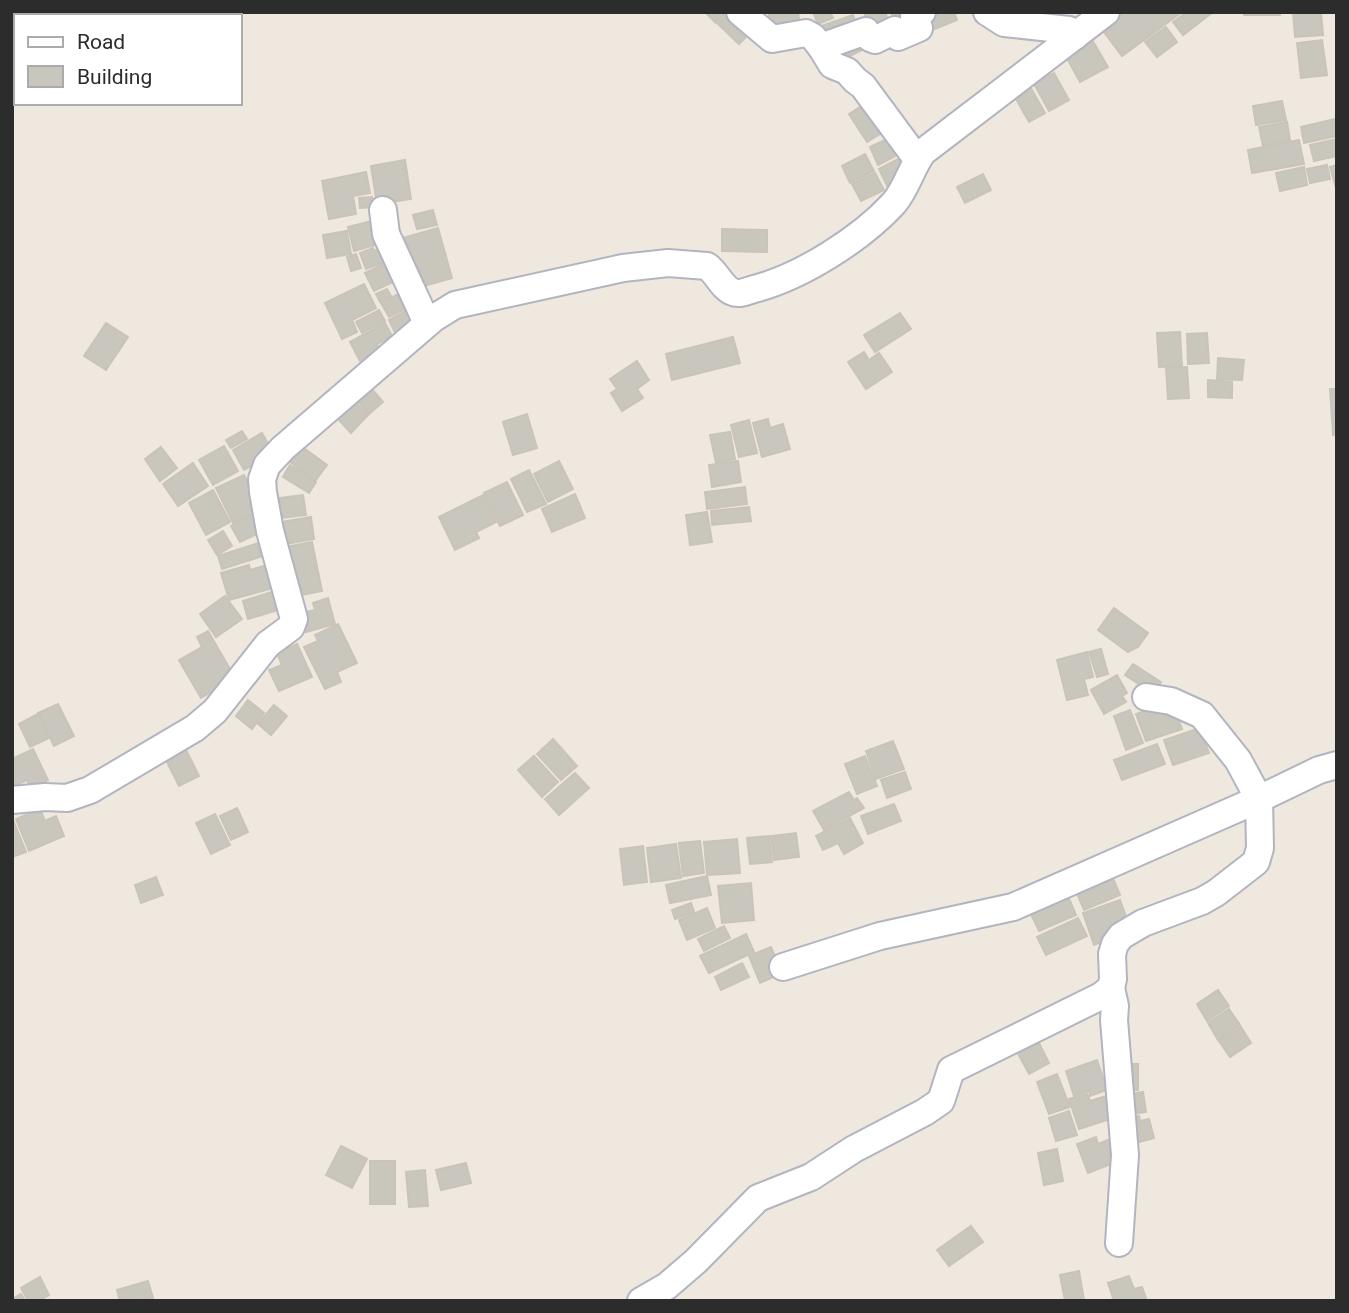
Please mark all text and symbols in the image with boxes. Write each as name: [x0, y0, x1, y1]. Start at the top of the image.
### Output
legend: [14, 14, 242, 105]
text: Road: [77, 30, 125, 54]
text: Building: [77, 65, 152, 89]

